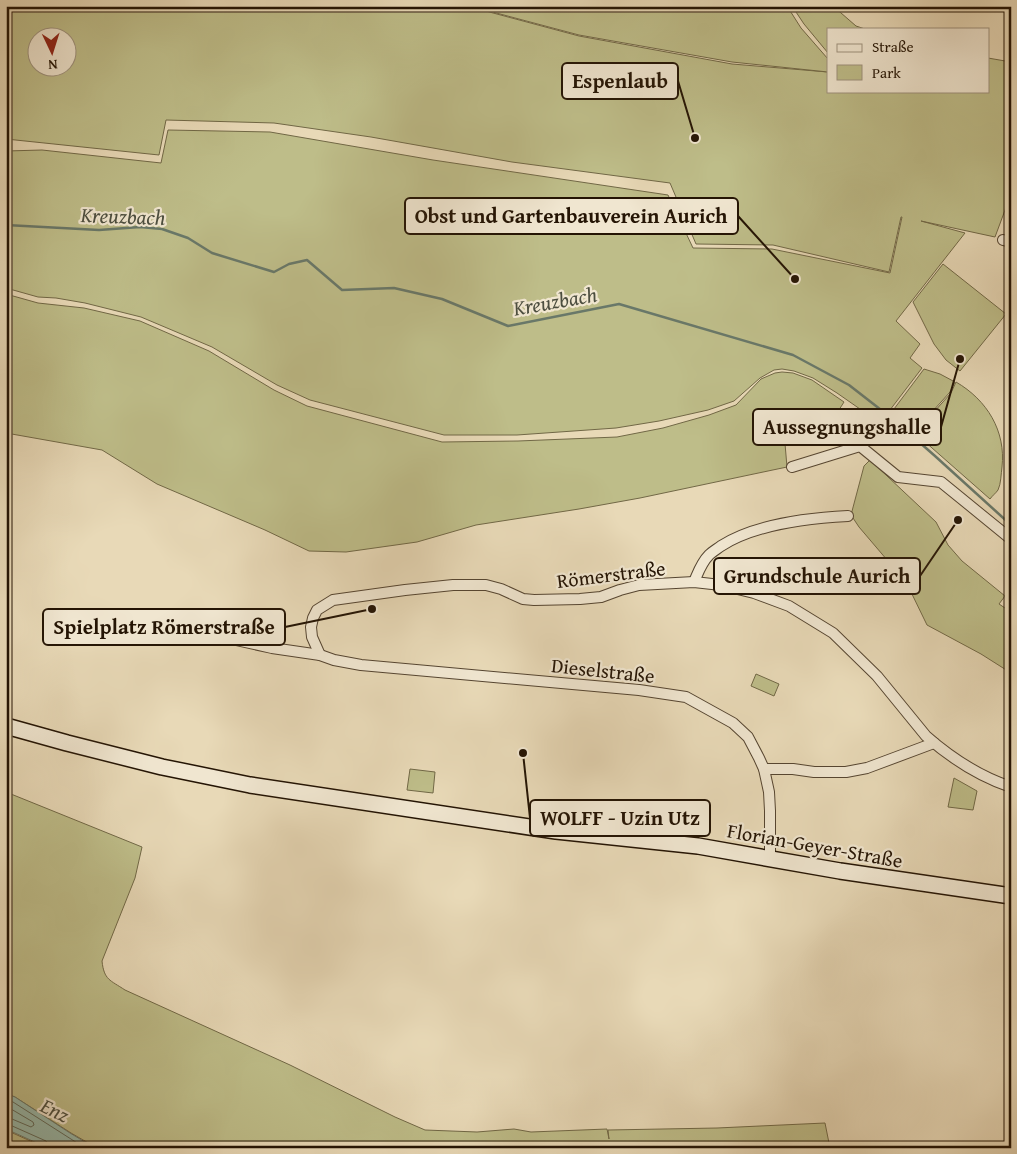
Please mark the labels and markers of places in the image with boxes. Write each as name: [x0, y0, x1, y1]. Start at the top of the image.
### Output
callout: Espenlaub: [562, 63, 678, 99]
callout: Obst und Gartenbauverein Aurich: [405, 198, 738, 234]
callout: Aussegnungshalle: [753, 409, 941, 445]
callout: Grundschule Aurich: [714, 558, 920, 594]
callout: Spielplatz Römerstraße: [43, 609, 285, 645]
callout: WOLFF - Uzin Utz: [530, 800, 710, 836]

